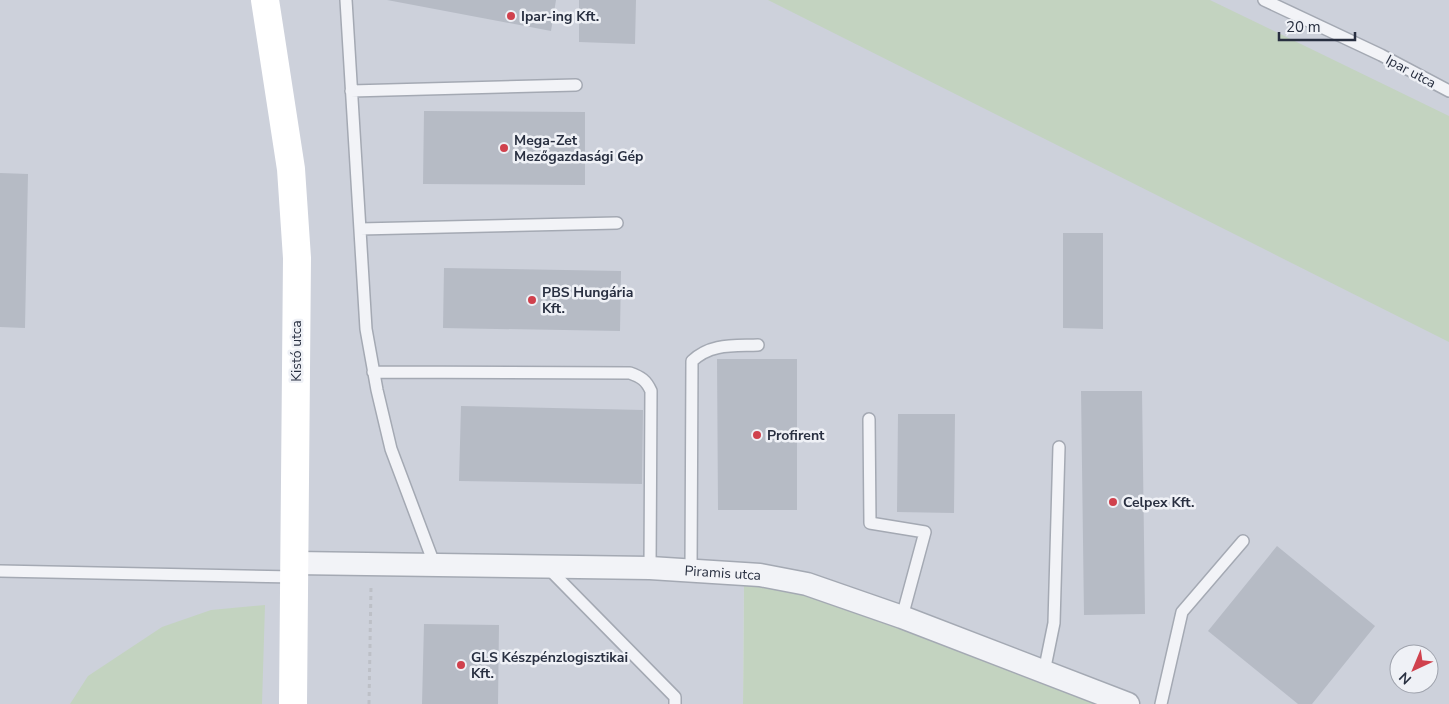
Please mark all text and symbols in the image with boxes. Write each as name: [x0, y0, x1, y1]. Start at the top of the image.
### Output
place label: Ipar-ing Kft.: [521, 7, 599, 26]
marker: Ipar-ing Kft.: [505, 10, 517, 22]
scale bar: [1279, 10, 1355, 42]
text: 20 m: [1286, 17, 1321, 37]
street label: Ipar utca: [1382, 50, 1439, 93]
place label: Mega-Zet Mezőgazdasági Gép: [514, 131, 643, 166]
marker: Mega-Zet Mezőgazdasági Gép: [498, 142, 510, 154]
place label: PBS Hungária Kft.: [542, 283, 633, 318]
marker: PBS Hungária Kft.: [526, 294, 538, 306]
street label: Kistó utca: [287, 320, 306, 382]
place label: Profirent: [767, 426, 825, 445]
marker: Profirent: [751, 429, 763, 441]
place label: Celpex Kft.: [1123, 493, 1194, 512]
marker: Celpex Kft.: [1107, 496, 1119, 508]
street label: Piramis utca: [684, 561, 762, 585]
north arrow: [1389, 644, 1439, 694]
place label: GLS Készpénzlogisztikai Kft.: [471, 648, 628, 683]
marker: GLS Készpénzlogisztikai Kft.: [455, 659, 467, 671]
text: N: [1395, 668, 1416, 688]

